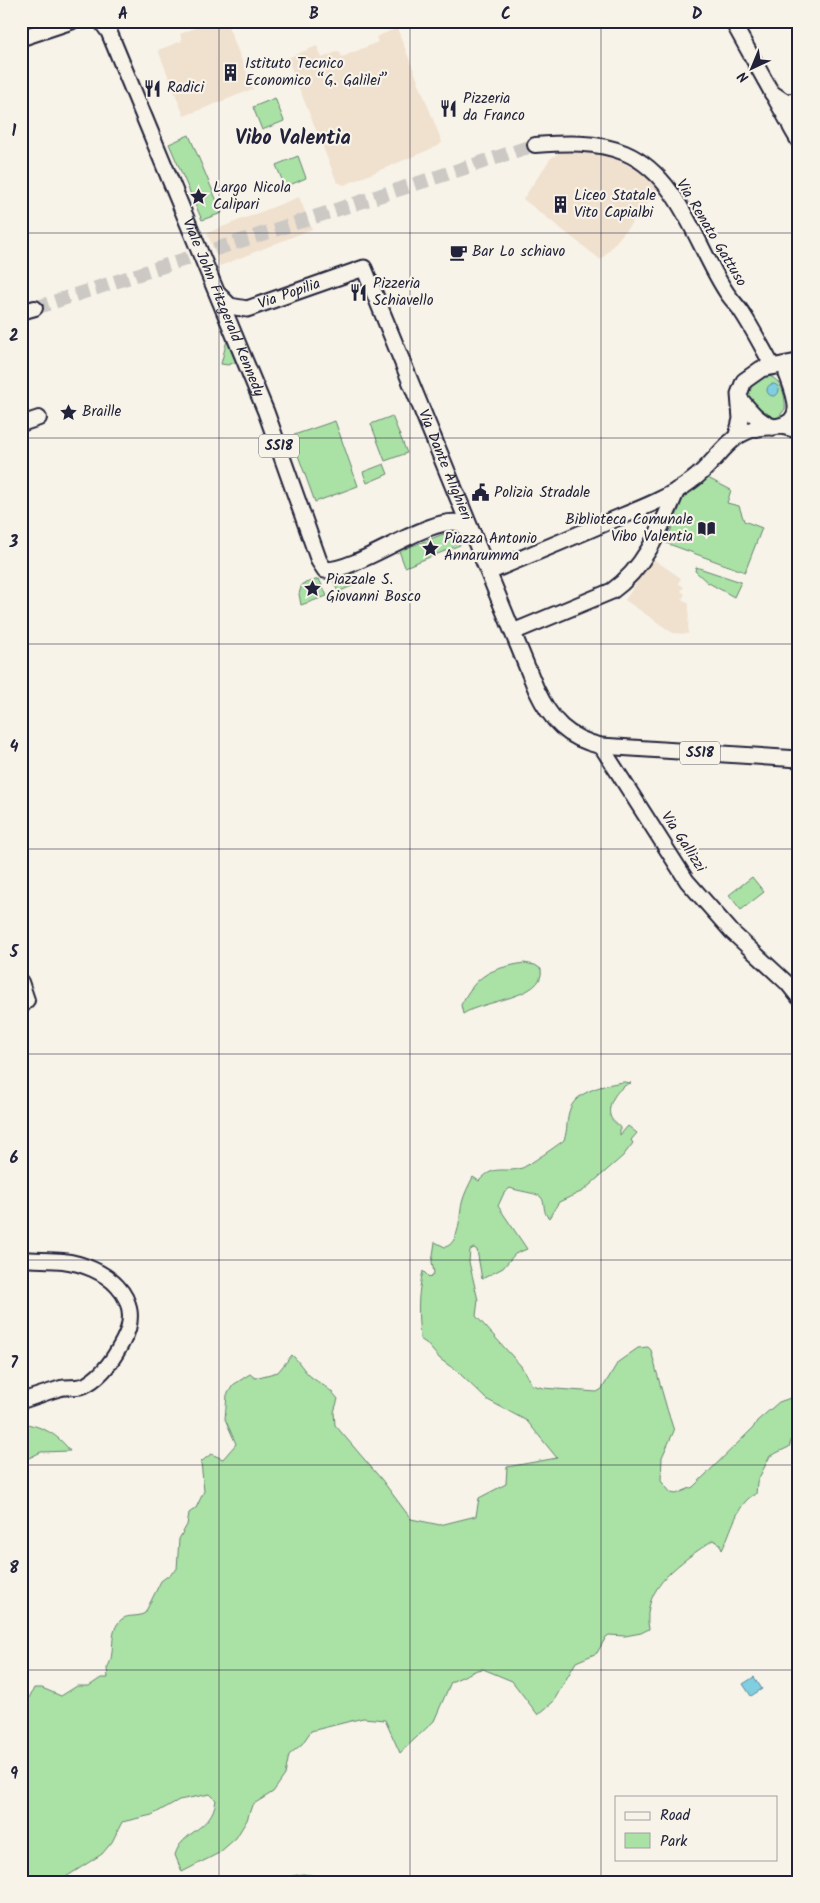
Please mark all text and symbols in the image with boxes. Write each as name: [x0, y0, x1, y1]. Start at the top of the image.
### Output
text: A: [118, 2, 128, 27]
text: B: [309, 2, 319, 27]
text: C: [501, 2, 511, 27]
text: D: [692, 2, 703, 27]
north arrow: [728, 42, 778, 92]
place label: Istituto Tecnico Economico “G. Galilei”: [245, 52, 388, 93]
building icon: Istituto Tecnico Economico “G. Galilei”: [221, 63, 241, 83]
text: N: [733, 66, 754, 88]
place label: Radici: [167, 76, 206, 100]
restaurant icon: Radici: [143, 78, 163, 98]
place label: Pizzeria da Franco: [463, 87, 525, 128]
restaurant icon: Pizzeria da Franco: [439, 98, 459, 118]
text: 1: [12, 119, 17, 144]
district label: Vibo Valentia: [235, 123, 351, 155]
street label: Via Renato Gattuso: [669, 175, 753, 292]
place label: Largo Nicola Calipari: [213, 176, 291, 217]
place label: Liceo Statale Vito Capialbi: [574, 184, 656, 225]
place icon: Largo Nicola Calipari: [189, 187, 209, 207]
building icon: Liceo Statale Vito Capialbi: [550, 195, 570, 215]
street label: Viale John Fitzgerald Kennedy: [175, 215, 271, 401]
place label: Bar Lo schiavo: [472, 240, 566, 264]
cafe icon: Bar Lo schiavo: [448, 242, 468, 262]
street label: Via Popilia: [255, 272, 324, 316]
place label: Pizzeria Schiavello: [373, 272, 434, 313]
restaurant icon: Pizzeria Schiavello: [349, 283, 369, 303]
text: 2: [9, 324, 19, 349]
place label: Braille: [82, 400, 121, 424]
place icon: Braille: [58, 402, 78, 422]
street label: Via Dante Alighieri: [411, 406, 479, 526]
road number: SS18: [259, 434, 299, 458]
place label: Polizia Stradale: [494, 481, 590, 505]
public building icon: Polizia Stradale: [470, 483, 490, 503]
place label: Biblioteca Comunale Vibo Valentia: [565, 508, 693, 549]
library icon: Biblioteca Comunale Vibo Valentia: [697, 519, 717, 539]
place label: Piazza Antonio Annarumma: [444, 527, 537, 568]
text: 3: [9, 530, 19, 555]
place icon: Piazza Antonio Annarumma: [420, 538, 440, 558]
place label: Piazzale S. Giovanni Bosco: [326, 568, 421, 609]
place icon: Piazzale S. Giovanni Bosco: [302, 579, 322, 599]
text: 4: [10, 735, 19, 760]
road number: SS18: [680, 741, 720, 764]
street label: Via Gallizzi: [654, 807, 712, 878]
text: 5: [9, 940, 20, 965]
text: 6: [10, 1146, 19, 1171]
text: 7: [10, 1351, 18, 1376]
text: 8: [9, 1556, 19, 1581]
text: 9: [10, 1762, 18, 1787]
legend: [615, 1796, 778, 1860]
text: Road: [660, 1804, 691, 1828]
text: Park: [660, 1830, 688, 1854]

